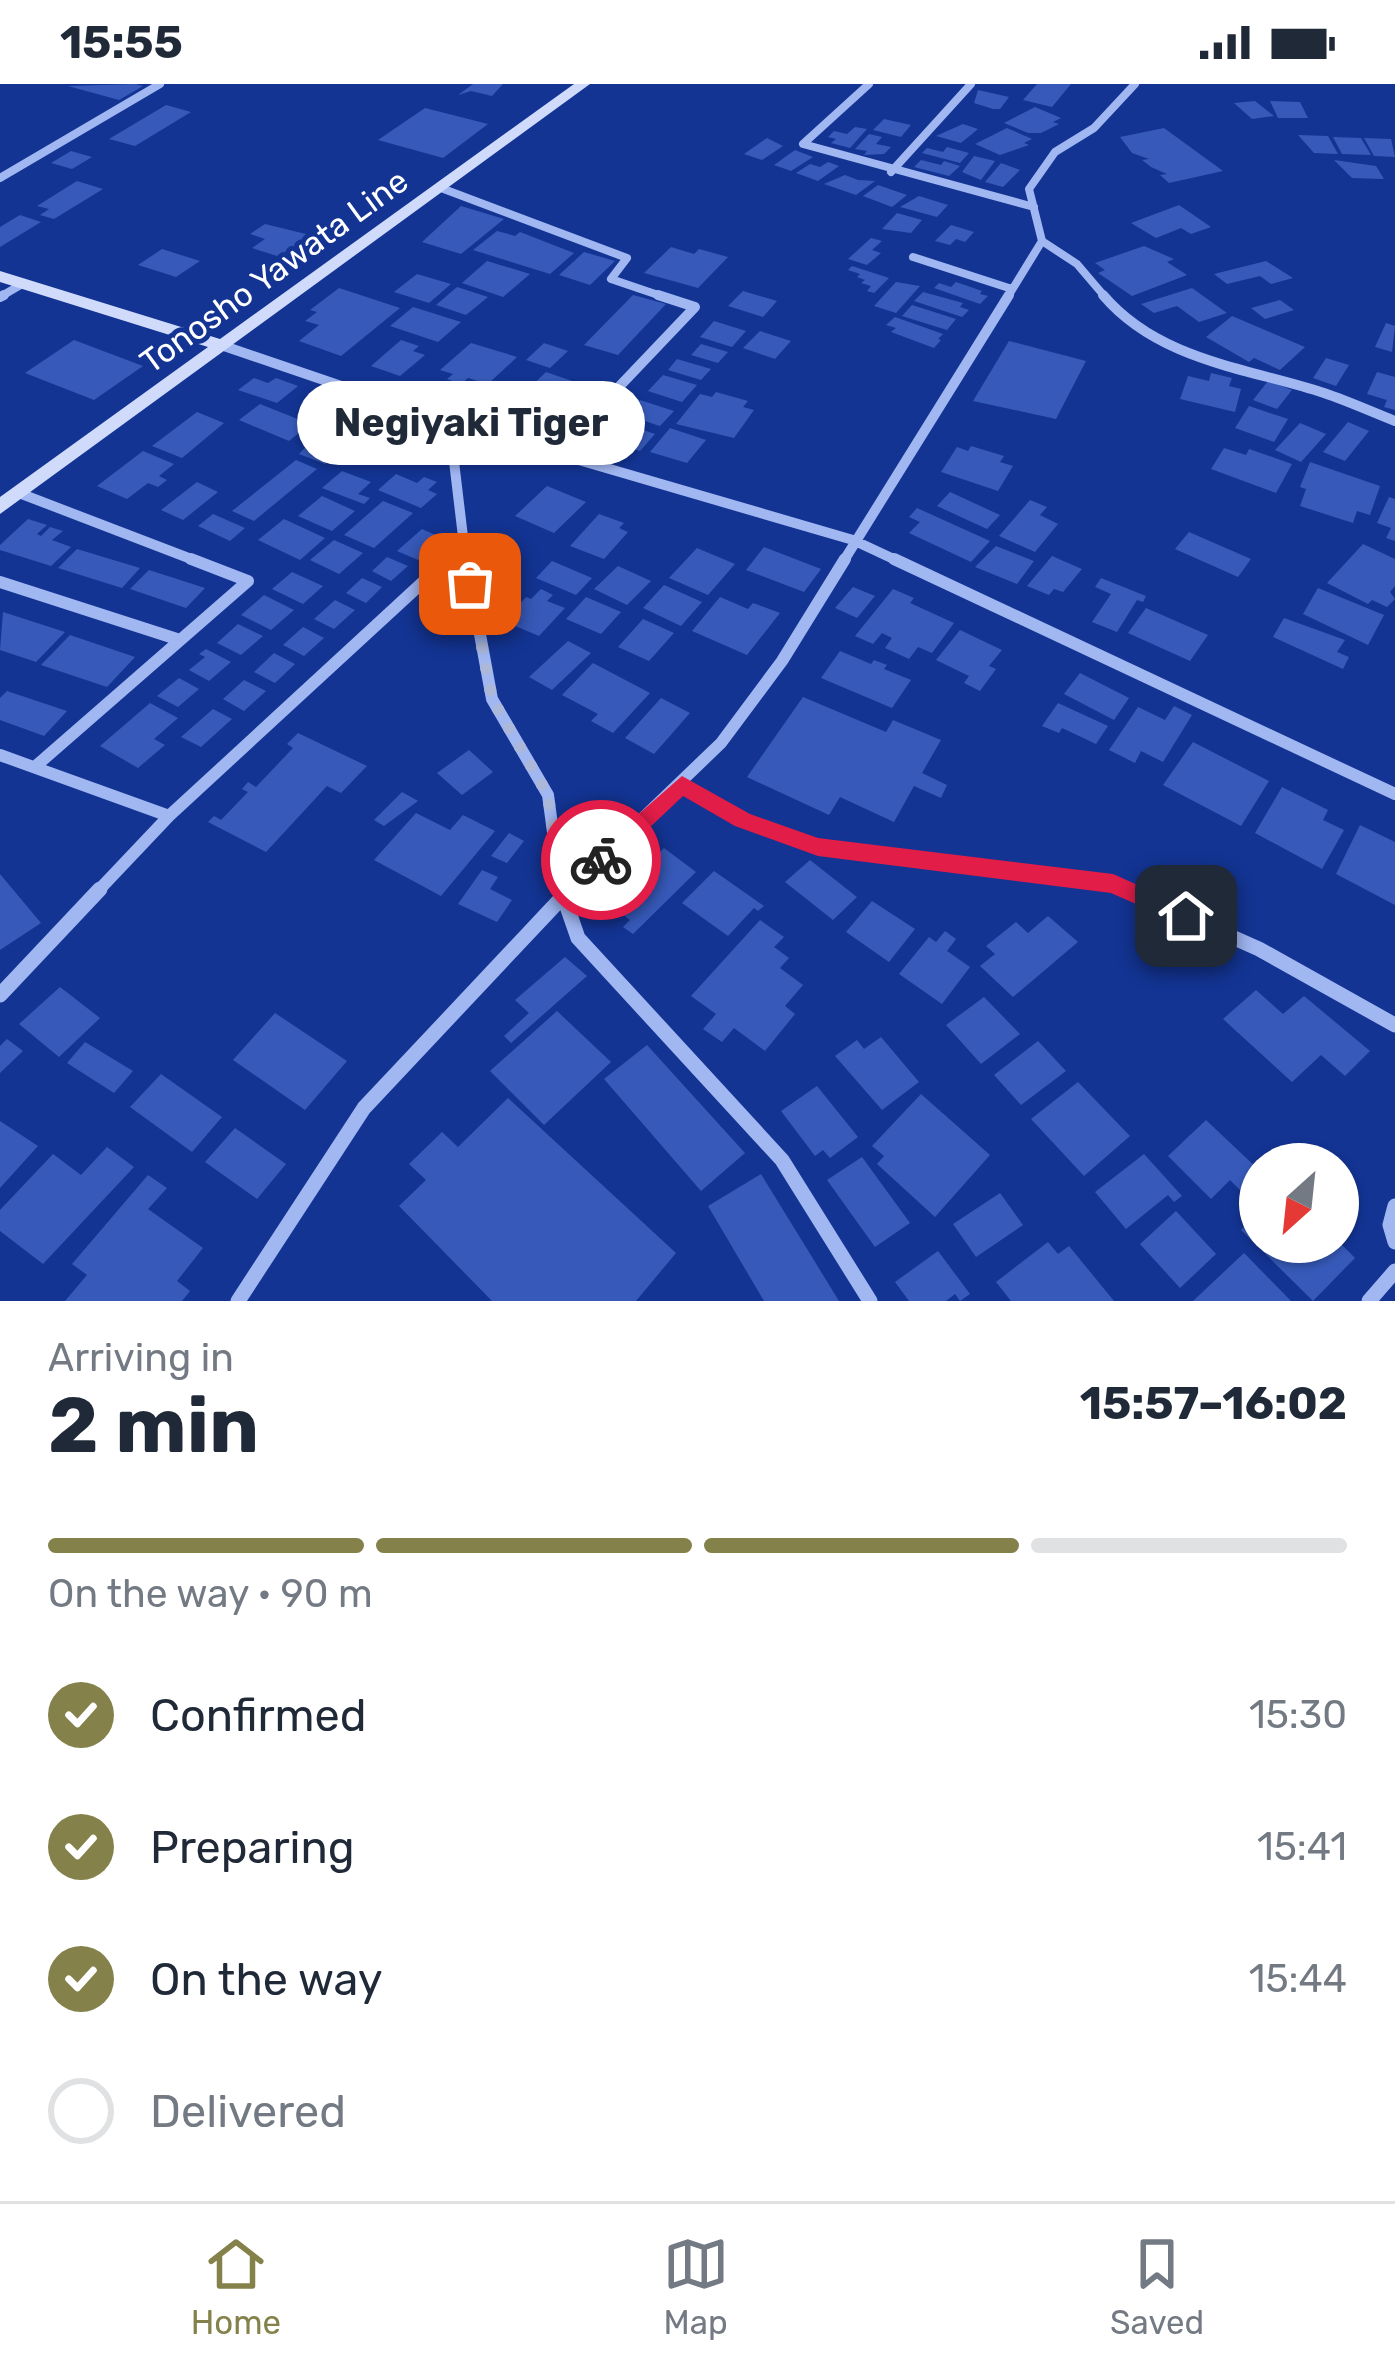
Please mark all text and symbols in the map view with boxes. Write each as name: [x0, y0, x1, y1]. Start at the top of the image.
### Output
text: 15:55: [60, 16, 183, 69]
street label: Tonosho Yawata Line: [133, 161, 415, 381]
callout: Negiyaki Tiger: [296, 380, 644, 464]
text: Negiyaki Tiger: [334, 400, 608, 446]
pin: [419, 533, 521, 635]
icon: bag: [437, 551, 503, 617]
courier: [541, 800, 661, 920]
icon: bike: [568, 827, 634, 893]
pin: [1135, 865, 1237, 967]
icon: home: [1153, 883, 1219, 949]
north arrow: [1239, 1143, 1359, 1263]
map controls: [1239, 1143, 1359, 1263]
text: Arriving in: [48, 1335, 234, 1381]
text: 15:57–16:02: [1080, 1377, 1347, 1430]
text: 2 min: [48, 1379, 259, 1472]
text: On the way · 90 m: [48, 1571, 373, 1617]
icon: check: [48, 1682, 114, 1748]
text: Confirmed: [150, 1689, 367, 1742]
text: 15:30: [1249, 1692, 1347, 1738]
icon: check: [48, 1814, 114, 1880]
text: Preparing: [150, 1821, 355, 1874]
text: 15:41: [1257, 1824, 1347, 1870]
icon: check: [48, 1946, 114, 2012]
text: On the way: [150, 1953, 383, 2006]
text: 15:44: [1249, 1956, 1347, 2002]
text: Delivered: [150, 2085, 346, 2138]
tab: Home: [191, 2231, 281, 2342]
tab: Map: [663, 2231, 729, 2342]
tab: Saved: [1110, 2231, 1204, 2342]

